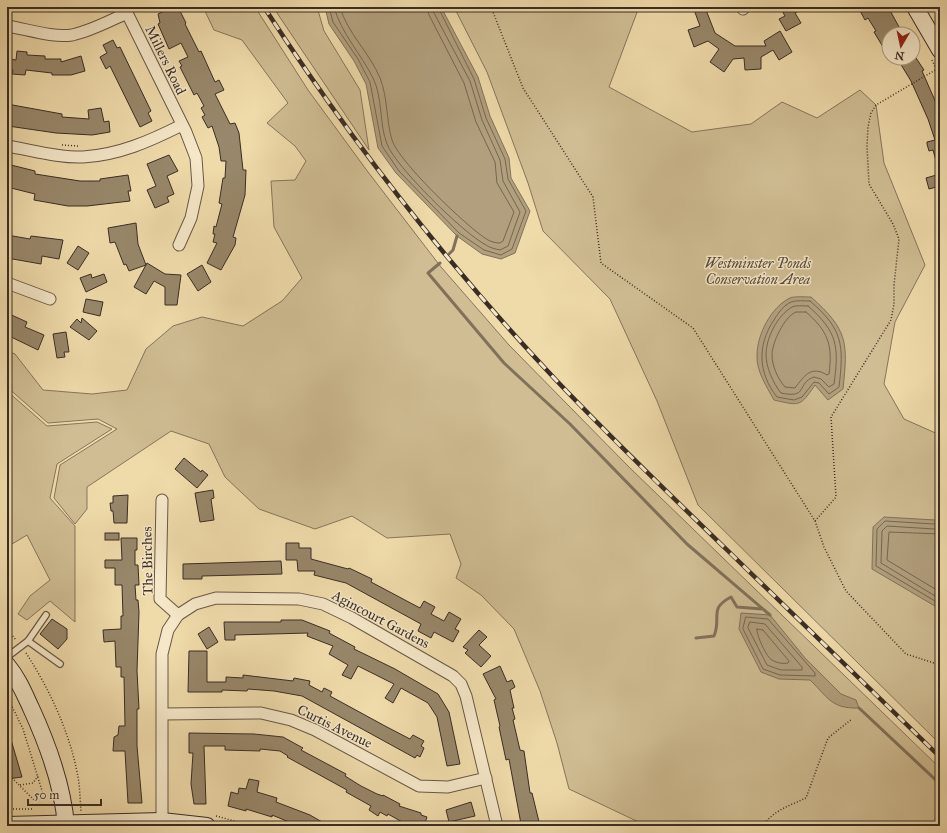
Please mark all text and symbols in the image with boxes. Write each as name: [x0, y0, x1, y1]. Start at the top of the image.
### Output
street label: Millers Road: [142, 23, 190, 98]
north arrow: [881, 26, 921, 66]
text: N: [893, 48, 905, 63]
park label: Westminster Ponds Conservation Area: [705, 255, 812, 288]
street label: The Birches: [138, 526, 157, 596]
street label: Agincourt Gardens: [328, 586, 432, 652]
street label: Curtis Avenue: [295, 701, 375, 752]
scale bar: [28, 781, 101, 807]
text: 50 m: [34, 788, 59, 802]

